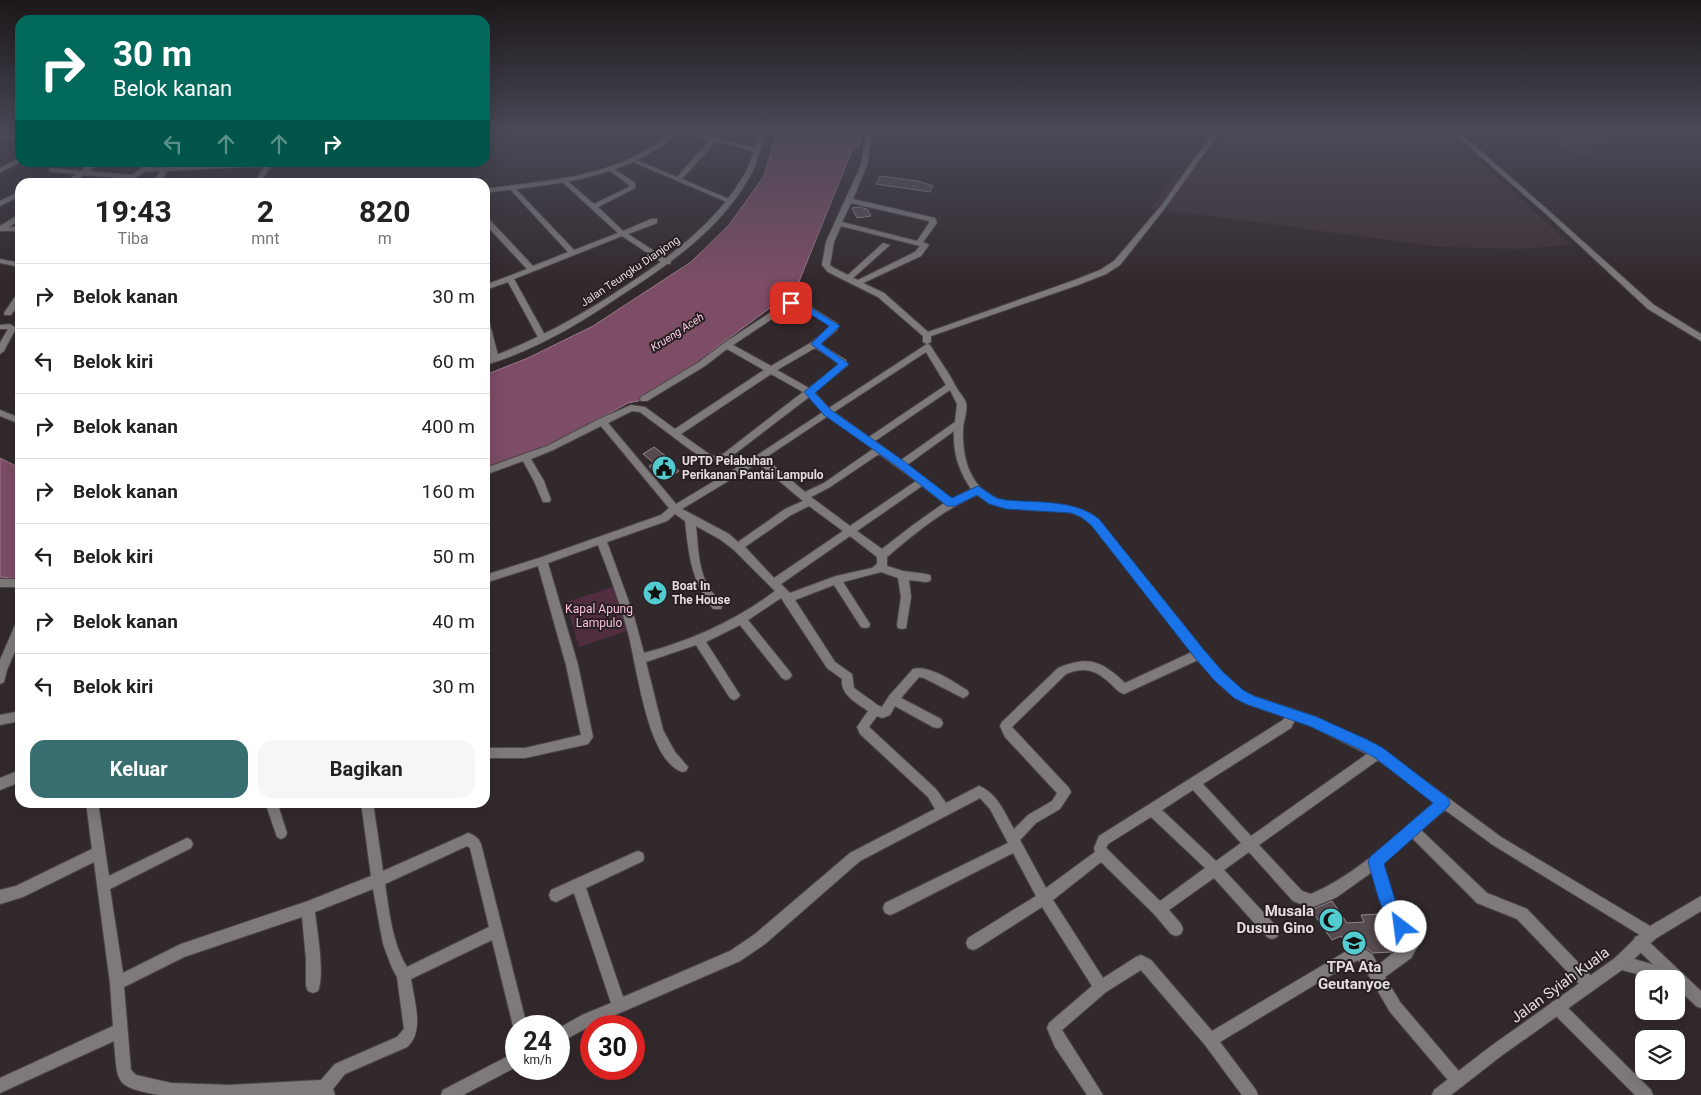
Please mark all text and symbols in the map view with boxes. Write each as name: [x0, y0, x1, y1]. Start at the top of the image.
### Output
text: 30 m: [113, 34, 192, 75]
icon: right: [30, 35, 95, 100]
text: Belok kanan: [113, 76, 232, 101]
icon: left: [159, 130, 187, 158]
icon: ahead: [212, 130, 240, 158]
icon: ahead: [265, 130, 293, 158]
icon: right: [318, 130, 346, 158]
text: 19:43: [94, 194, 172, 229]
text: 2: [257, 194, 274, 229]
text: 820: [359, 194, 411, 229]
text: Tiba: [118, 229, 149, 248]
text: mnt: [251, 229, 279, 248]
text: m: [378, 229, 392, 248]
street label: Jalan Teungku Dianjong: [578, 233, 682, 310]
icon: right: [30, 282, 58, 310]
pin: [770, 282, 812, 324]
text: Belok kanan: [73, 285, 178, 308]
text: 30 m: [432, 285, 475, 308]
icon: arrive: [777, 289, 805, 317]
water label: Krueng Aceh: [648, 310, 706, 354]
icon: left: [30, 347, 58, 375]
text: Belok kiri: [73, 350, 153, 373]
text: 60 m: [432, 350, 475, 373]
icon: right: [30, 412, 58, 440]
text: Belok kanan: [73, 415, 178, 438]
text: 400 m: [422, 415, 475, 438]
place label: UPTD Pelabuhan Perikanan Pantai Lampulo: [682, 454, 824, 482]
public building icon: UPTD Pelabuhan Perikanan Pantai Lampulo: [651, 455, 677, 481]
icon: right: [30, 477, 58, 505]
text: Belok kanan: [73, 480, 178, 503]
text: 160 m: [422, 480, 475, 503]
icon: left: [30, 542, 58, 570]
text: Belok kiri: [73, 545, 153, 568]
text: 50 m: [432, 545, 475, 568]
place label: Boat In The House: [672, 579, 731, 607]
place icon: Boat In The House: [642, 580, 668, 606]
park label: Kapal Apung Lampulo: [565, 602, 633, 630]
icon: right: [30, 607, 58, 635]
text: Belok kanan: [73, 610, 178, 633]
text: 40 m: [432, 610, 475, 633]
icon: left: [30, 672, 58, 700]
text: Belok kiri: [73, 675, 153, 698]
text: 30 m: [432, 675, 475, 698]
button: Keluar: [30, 740, 248, 798]
button: Bagikan: [258, 740, 475, 798]
position arrow: [1374, 900, 1426, 952]
place label: Musala Dusun Gino: [1237, 902, 1314, 937]
mosque icon: Musala Dusun Gino: [1318, 907, 1344, 933]
school or university icon: TPA Ata Geutanyoe: [1341, 930, 1367, 956]
street label: Jalan Syiah Kuala: [1507, 943, 1613, 1027]
place label: TPA Ata Geutanyoe: [1318, 958, 1390, 993]
map controls: [1635, 970, 1685, 1080]
button: sound: [1635, 970, 1685, 1020]
speed limit sign: 30: [580, 1015, 645, 1080]
text: 24: [523, 1027, 552, 1056]
button: layers: [1635, 1030, 1685, 1080]
text: km/h: [523, 1053, 552, 1067]

